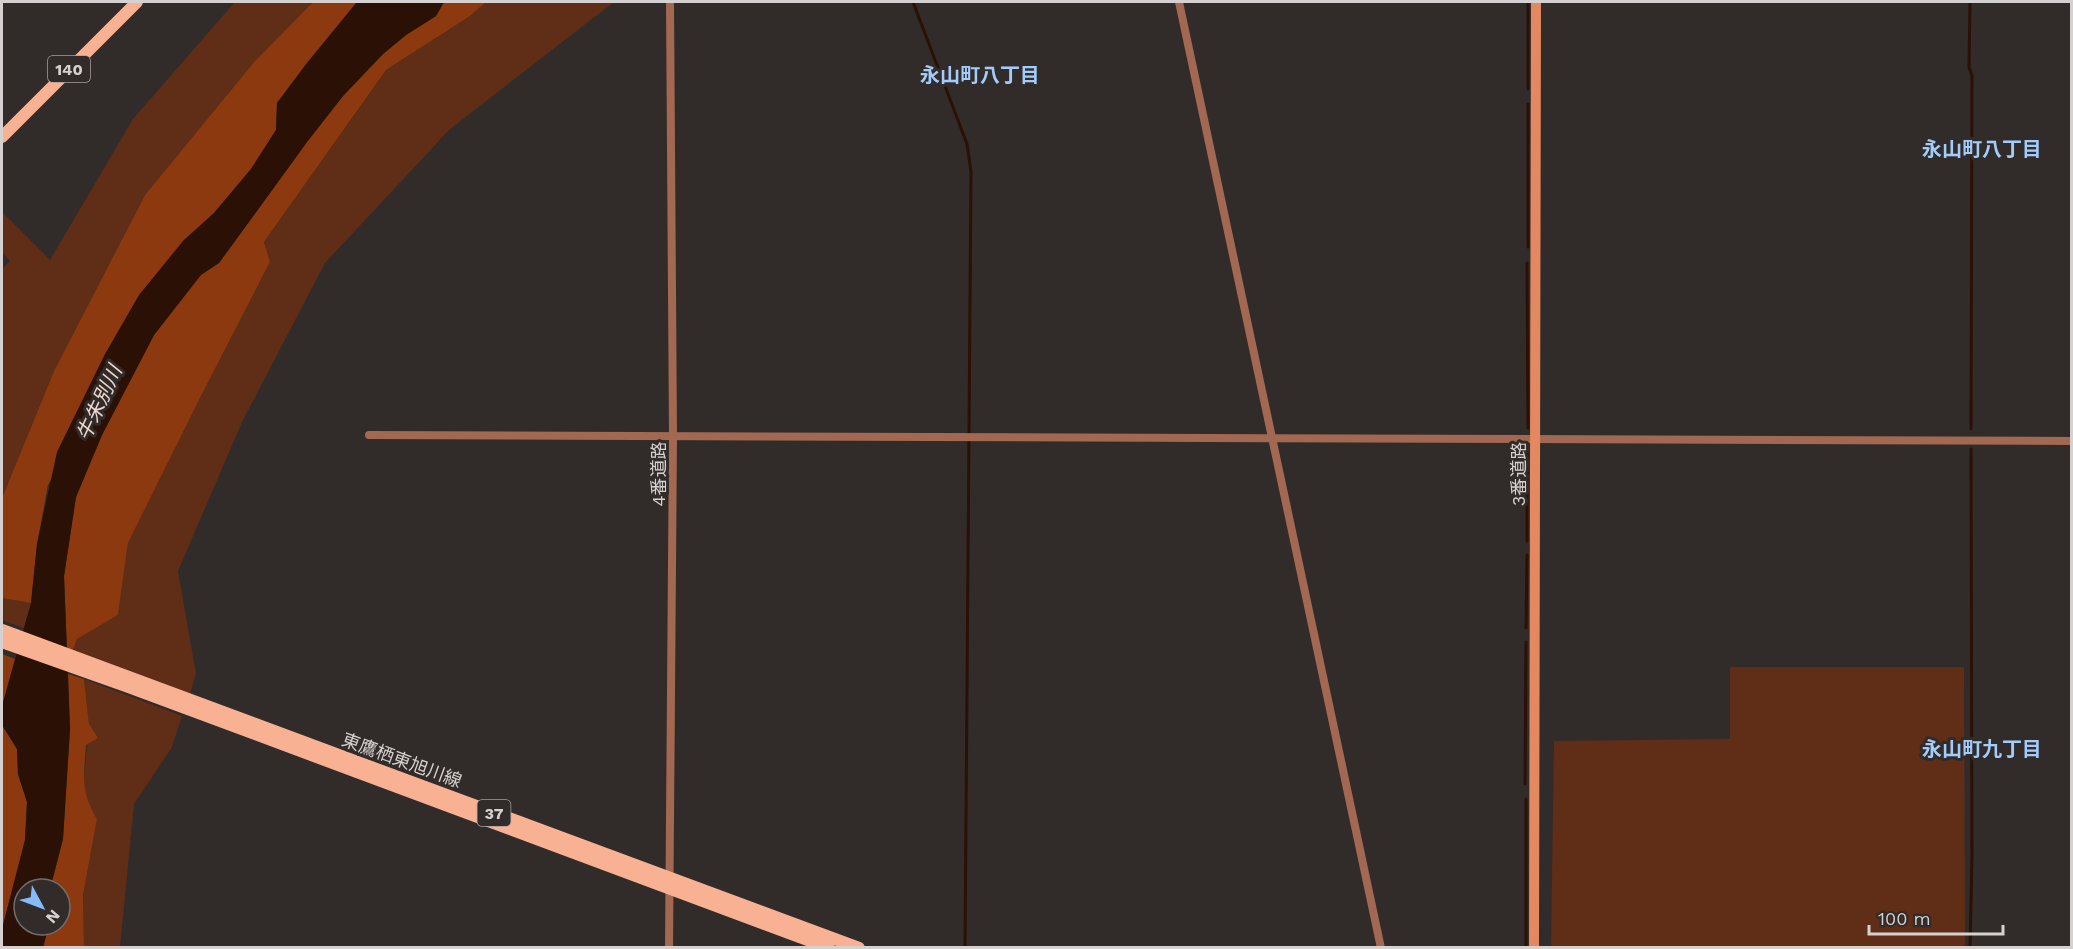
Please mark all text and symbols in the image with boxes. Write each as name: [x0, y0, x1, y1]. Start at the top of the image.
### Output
road number: 140: [48, 56, 90, 82]
district label: 永山町八丁目: [920, 63, 1040, 87]
district label: 永山町八丁目: [1922, 137, 2042, 161]
water label: 牛朱別川: [71, 360, 128, 444]
street label: 4番道路: [648, 442, 669, 507]
street label: 3番道路: [1508, 442, 1529, 506]
street label: 東鷹栖東旭川線: [339, 729, 465, 791]
district label: 永山町九丁目: [1922, 737, 2042, 761]
road number: 37: [478, 800, 510, 826]
north arrow: [12, 877, 72, 937]
scale bar: [1869, 898, 2002, 936]
text: N: [42, 906, 64, 927]
text: 100 m: [1878, 908, 1931, 929]

